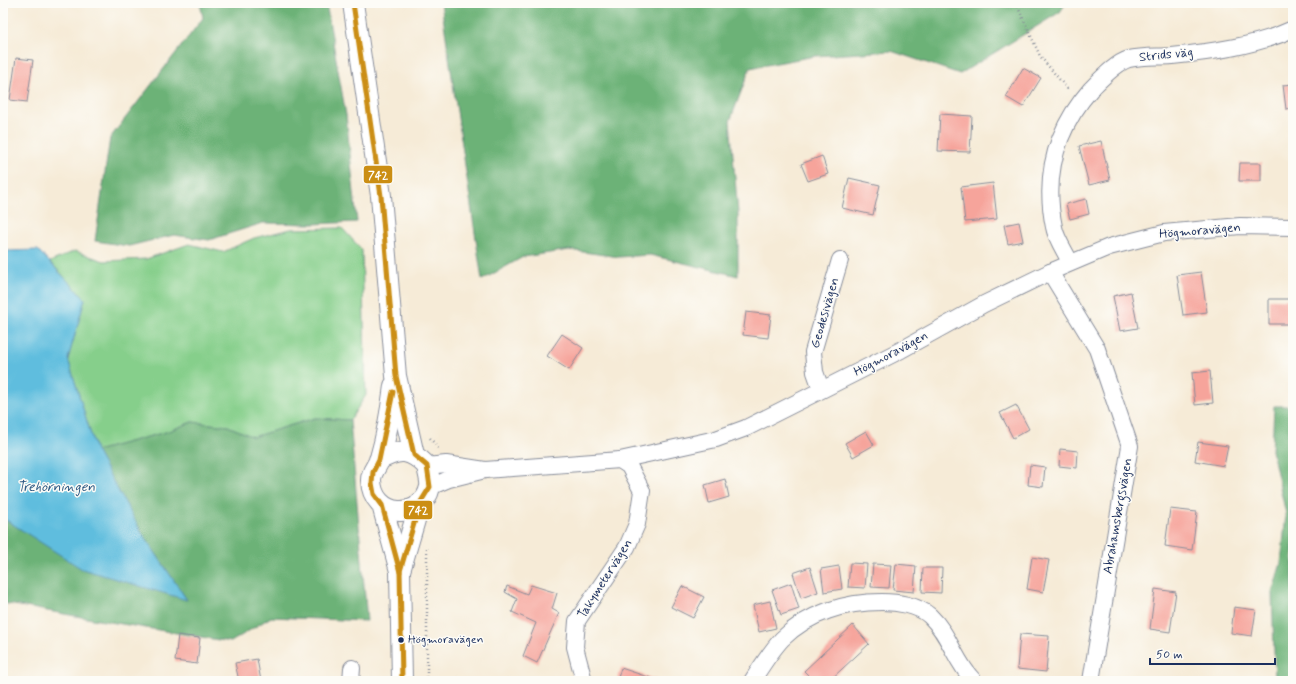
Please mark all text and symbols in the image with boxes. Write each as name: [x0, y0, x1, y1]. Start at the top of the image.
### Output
street label: Strids väg: [1138, 44, 1194, 66]
line badge: 742: [363, 165, 393, 184]
text: 742: [368, 169, 388, 183]
street label: Högmoravägen: [1159, 219, 1241, 243]
street label: Geodesivägen: [807, 276, 843, 350]
street label: Högmoravägen: [851, 327, 931, 381]
street label: Abrahamsbergsvägen: [1099, 457, 1139, 576]
water label: Trehörningen: [17, 478, 95, 497]
line badge: 742: [403, 500, 433, 520]
text: 742: [408, 504, 428, 518]
street label: Takymetervägen: [574, 536, 636, 622]
place label: Högmoravägen: [408, 632, 483, 648]
marker: Högmoravägen: [396, 635, 406, 645]
scale bar: [1150, 640, 1275, 666]
text: 50 m: [1156, 647, 1183, 663]

